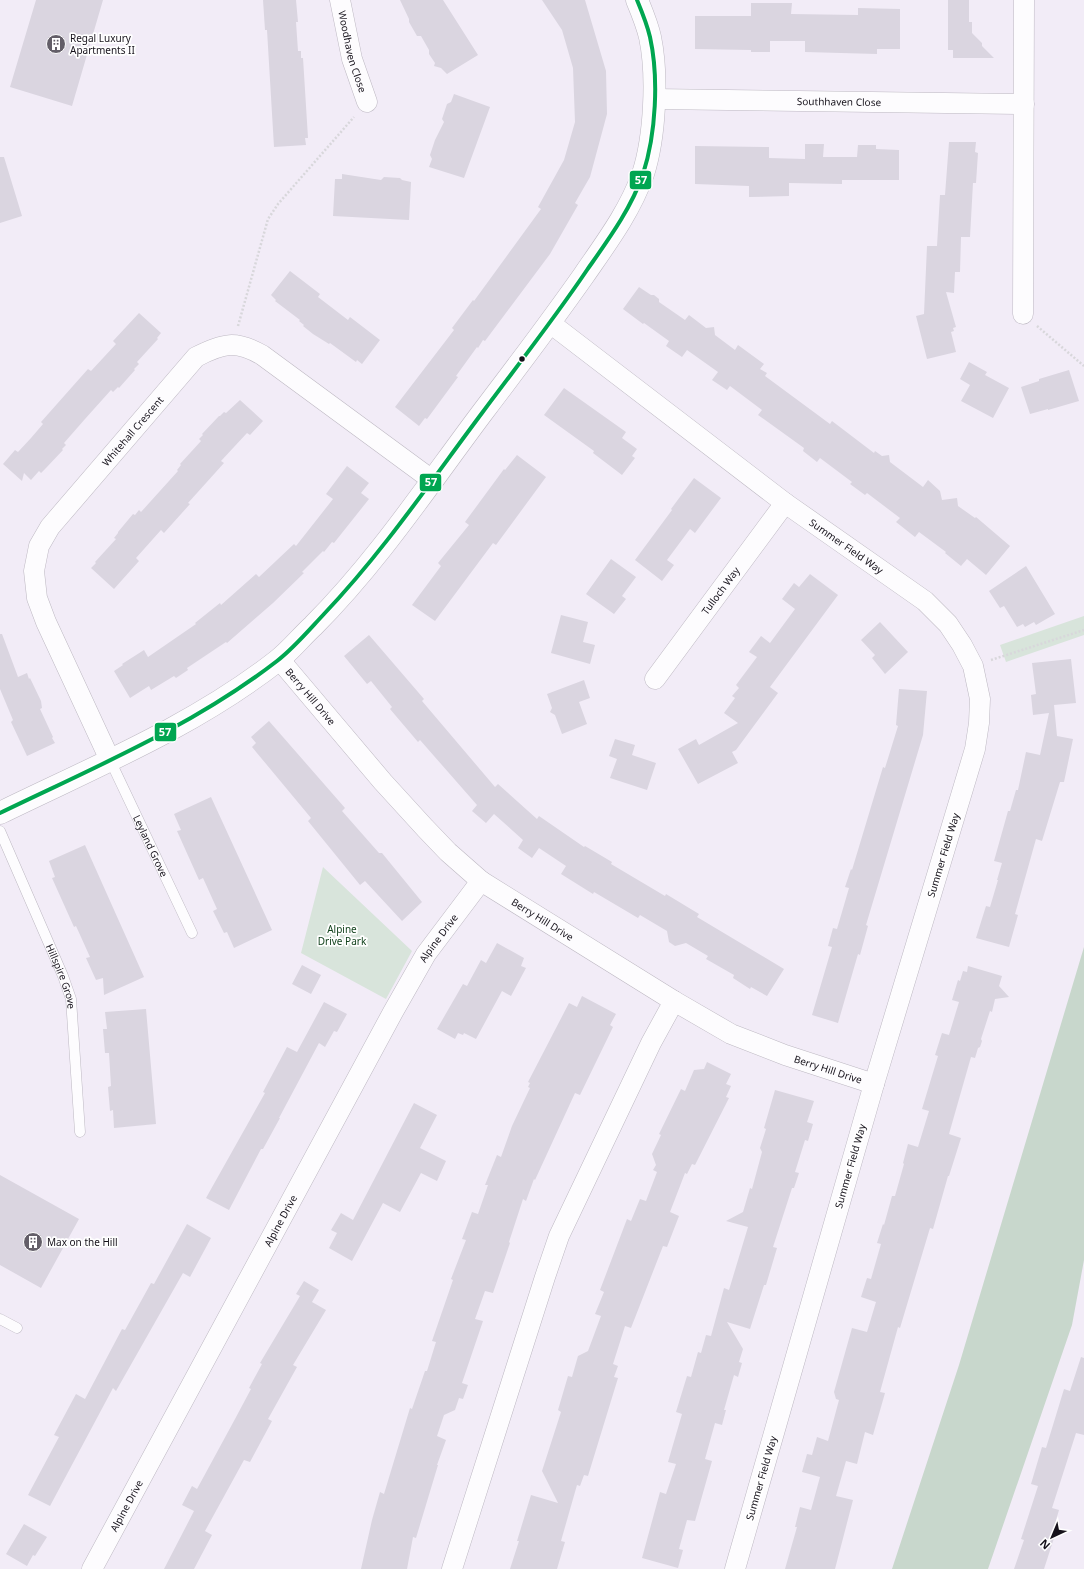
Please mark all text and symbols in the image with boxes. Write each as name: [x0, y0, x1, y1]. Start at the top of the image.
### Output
street label: Woodhaven Close: [335, 9, 370, 95]
place label: Regal Luxury Apartments II: [70, 31, 135, 57]
building icon: Regal Luxury Apartments II: [45, 33, 67, 55]
street label: Southhaven Close: [797, 94, 882, 109]
line badge: 57: [629, 170, 652, 190]
text: 57: [635, 172, 647, 187]
unlabelled marker: [517, 354, 527, 364]
street label: Whitehall Crescent: [99, 393, 167, 469]
line badge: 57: [419, 473, 442, 492]
text: 57: [425, 474, 437, 489]
street label: Summer Field Way: [807, 515, 887, 577]
street label: Tulloch Way: [698, 563, 743, 617]
street label: Berry Hill Drive: [282, 665, 339, 728]
line badge: 57: [154, 722, 177, 742]
text: 57: [159, 724, 171, 739]
street label: Summer Field Way: [924, 810, 963, 899]
street label: Leyland Grove: [130, 813, 171, 879]
street label: Berry Hill Drive: [509, 895, 577, 944]
street label: Alpine Drive: [416, 911, 461, 965]
park label: Alpine Drive Park: [318, 922, 367, 948]
street label: Hillspire Grove: [43, 942, 79, 1010]
street label: Berry Hill Drive: [792, 1051, 864, 1087]
street label: Summer Field Way: [831, 1121, 869, 1210]
street label: Alpine Drive: [261, 1192, 300, 1249]
building icon: Max on the Hill: [22, 1231, 44, 1253]
place label: Max on the Hill: [47, 1235, 118, 1249]
street label: Summer Field Way: [742, 1433, 780, 1522]
street label: Alpine Drive: [107, 1477, 146, 1534]
north arrow: [1032, 1517, 1072, 1557]
text: N: [1036, 1536, 1053, 1553]

